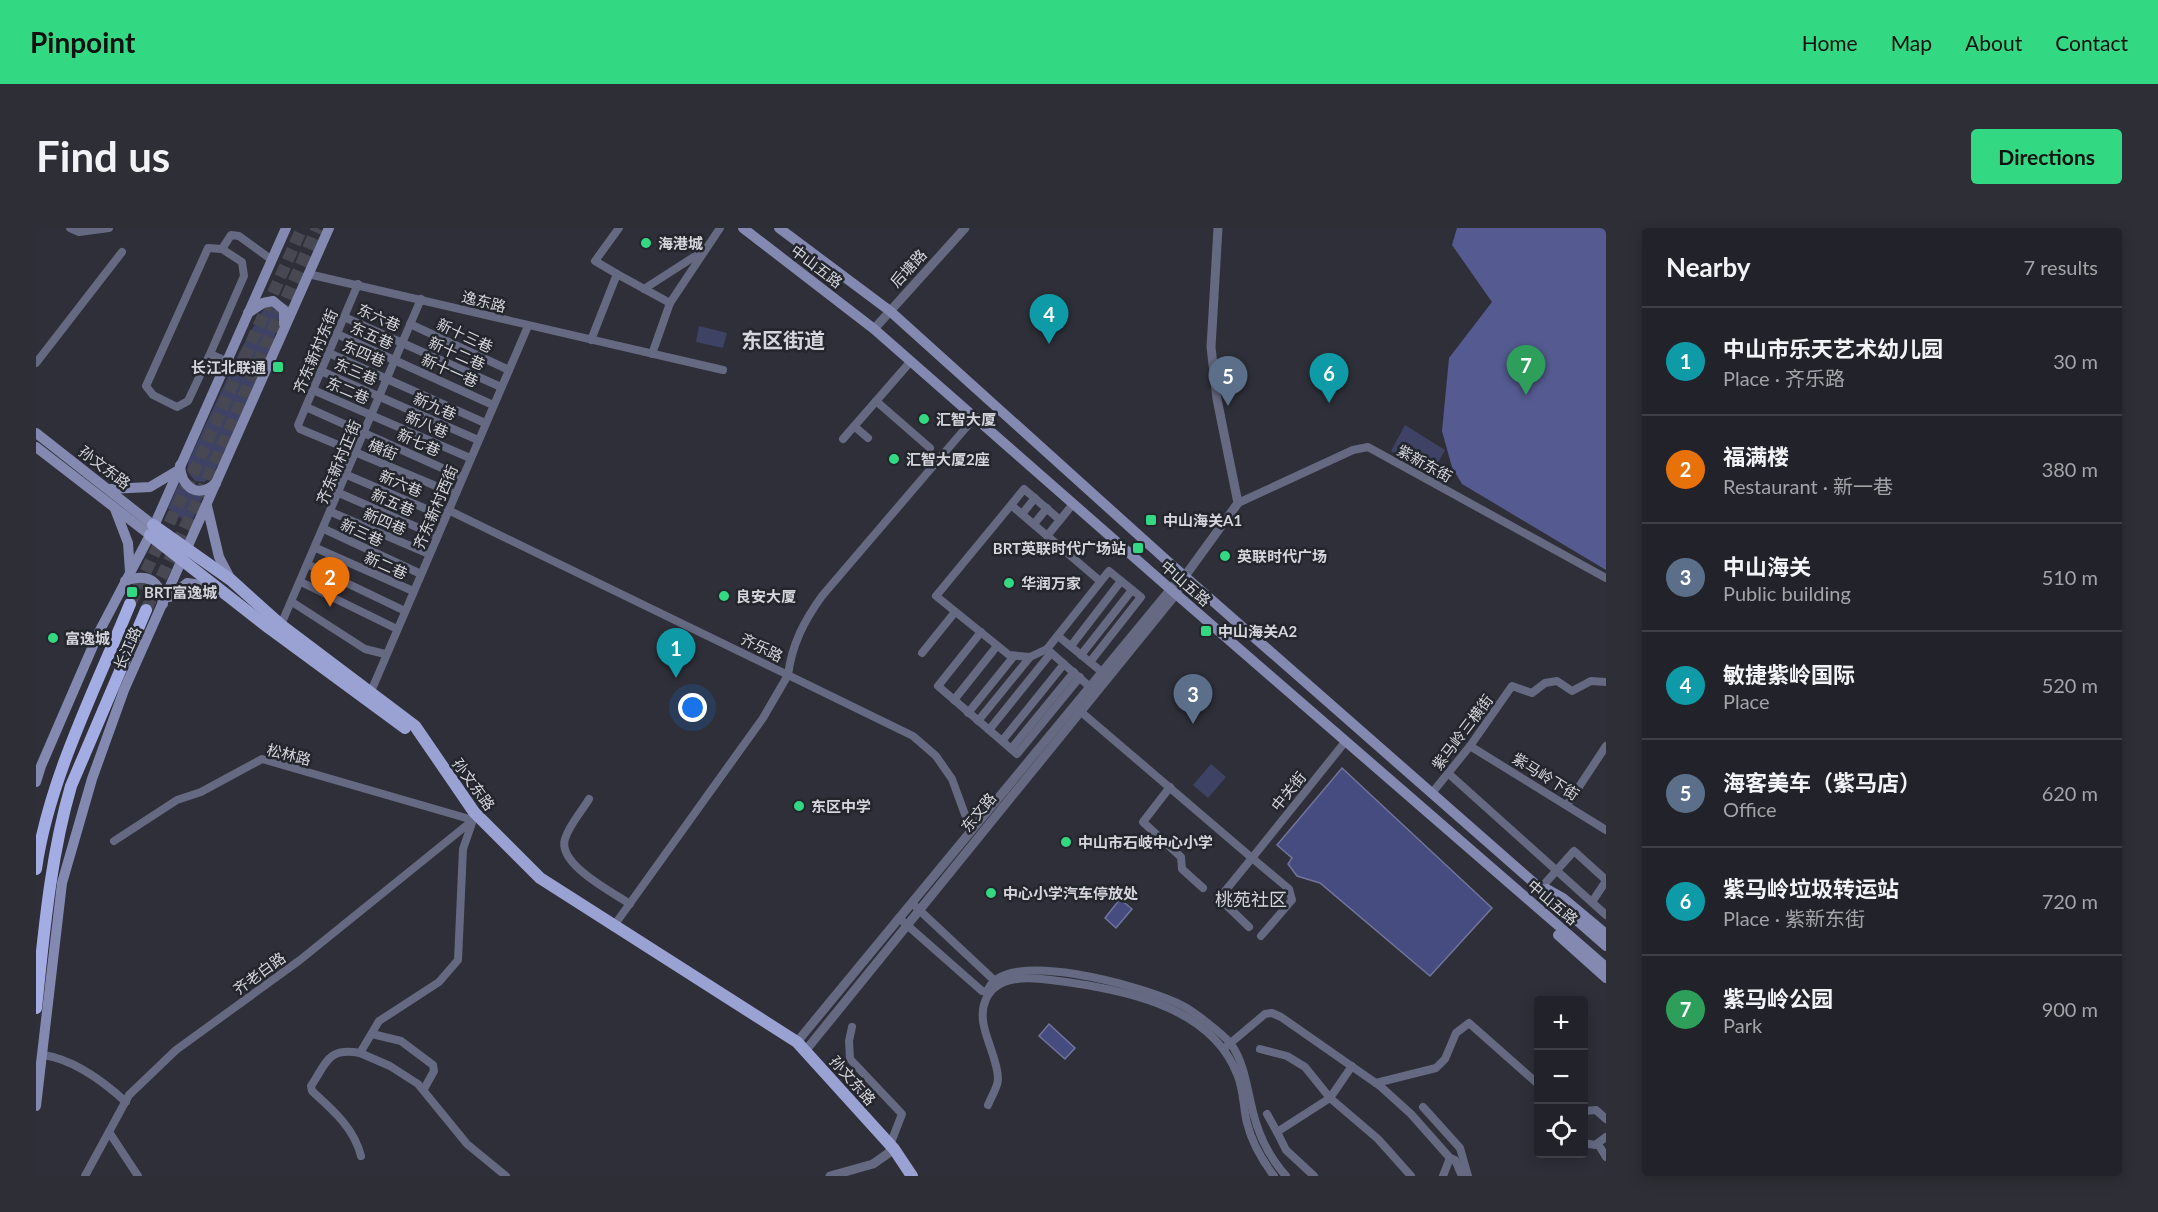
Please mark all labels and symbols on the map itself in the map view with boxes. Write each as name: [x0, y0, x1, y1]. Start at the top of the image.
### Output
place label: 海港城: [658, 234, 703, 252]
marker: 海港城: [639, 236, 653, 250]
street label: 中山五路: [788, 241, 846, 291]
street label: 后塘路: [886, 245, 930, 291]
street label: 逸东路: [460, 287, 508, 315]
pin: 4: [1030, 294, 1068, 344]
street label: 东六巷: [355, 300, 403, 334]
street label: 齐东新村东街: [289, 306, 341, 396]
street label: 新十三巷: [434, 314, 496, 356]
street label: 东五巷: [348, 318, 396, 352]
district label: 东区街道: [741, 327, 825, 352]
street label: 新十二巷: [426, 333, 488, 373]
street label: 东四巷: [340, 336, 388, 370]
pin: 7: [1506, 346, 1546, 395]
street label: 新十一巷: [419, 350, 481, 390]
street label: 东三巷: [332, 354, 380, 388]
pin: 6: [1310, 354, 1348, 403]
pin: 5: [1208, 356, 1248, 406]
place label: 长江北联通: [191, 358, 266, 376]
marker: 长江北联通: [271, 360, 285, 374]
street label: 东二巷: [324, 373, 372, 407]
street label: 新九巷: [411, 389, 459, 423]
street label: 新八巷: [403, 407, 451, 441]
place label: 汇智大厦: [936, 410, 996, 428]
marker: 汇智大厦: [917, 412, 931, 426]
street label: 齐东新村正街: [312, 417, 364, 507]
street label: 新七巷: [395, 425, 443, 459]
street label: 横街: [366, 435, 400, 463]
street label: 紫新东街: [1394, 441, 1456, 485]
street label: 孙文东路: [76, 442, 134, 492]
place label: 汇智大厦2座: [906, 450, 990, 468]
marker: 汇智大厦2座: [887, 452, 901, 466]
street label: 齐东新村西街: [409, 462, 461, 552]
street label: 新六巷: [377, 466, 425, 500]
street label: 新五巷: [369, 485, 417, 519]
street label: 新四巷: [361, 504, 409, 538]
place label: 中山海关A1: [1163, 511, 1242, 529]
marker: 中山海关A1: [1144, 513, 1158, 527]
street label: 新三巷: [338, 514, 386, 550]
place label: BRT英联时代广场站: [993, 539, 1126, 557]
marker: BRT英联时代广场站: [1131, 541, 1145, 555]
place label: 英联时代广场: [1237, 547, 1327, 565]
street label: 新二巷: [362, 548, 410, 582]
marker: 英联时代广场: [1218, 549, 1232, 563]
street label: 中山五路: [1157, 557, 1215, 609]
pin: 2: [310, 558, 350, 607]
place label: 华润万家: [1021, 574, 1081, 592]
marker: 华润万家: [1002, 576, 1016, 590]
place label: BRT富逸城: [144, 583, 217, 601]
marker: BRT富逸城: [125, 585, 139, 599]
place label: 良安大厦: [736, 587, 796, 605]
marker: 良安大厦: [717, 589, 731, 603]
place label: 中山海关A2: [1218, 622, 1297, 640]
street label: 长江路: [110, 624, 144, 672]
marker: 中山海关A2: [1199, 624, 1213, 638]
pin: 1: [656, 628, 696, 678]
place label: 富逸城: [65, 629, 110, 647]
street label: 齐乐路: [738, 629, 786, 665]
marker: 富逸城: [46, 631, 60, 645]
pin: 3: [1174, 674, 1212, 724]
street label: 紫马岭三横街: [1428, 691, 1496, 773]
your location: [678, 693, 707, 722]
street label: 松林路: [265, 740, 313, 768]
street label: 紫马岭下街: [1509, 748, 1583, 804]
street label: 孙文东路: [449, 754, 499, 814]
street label: 中关街: [1267, 768, 1309, 814]
street label: 东文路: [957, 789, 999, 835]
place label: 东区中学: [811, 797, 871, 815]
marker: 东区中学: [792, 799, 806, 813]
place label: 中山市石岐中心小学: [1078, 833, 1213, 851]
marker: 中山市石岐中心小学: [1059, 835, 1073, 849]
street label: 中山五路: [1524, 876, 1582, 928]
place label: 中心小学汽车停放处: [1003, 884, 1138, 902]
marker: 中心小学汽车停放处: [984, 886, 998, 900]
district label: 桃苑社区: [1215, 888, 1287, 910]
street label: 齐老白路: [229, 948, 289, 998]
street label: 孙文东路: [826, 1052, 880, 1108]

